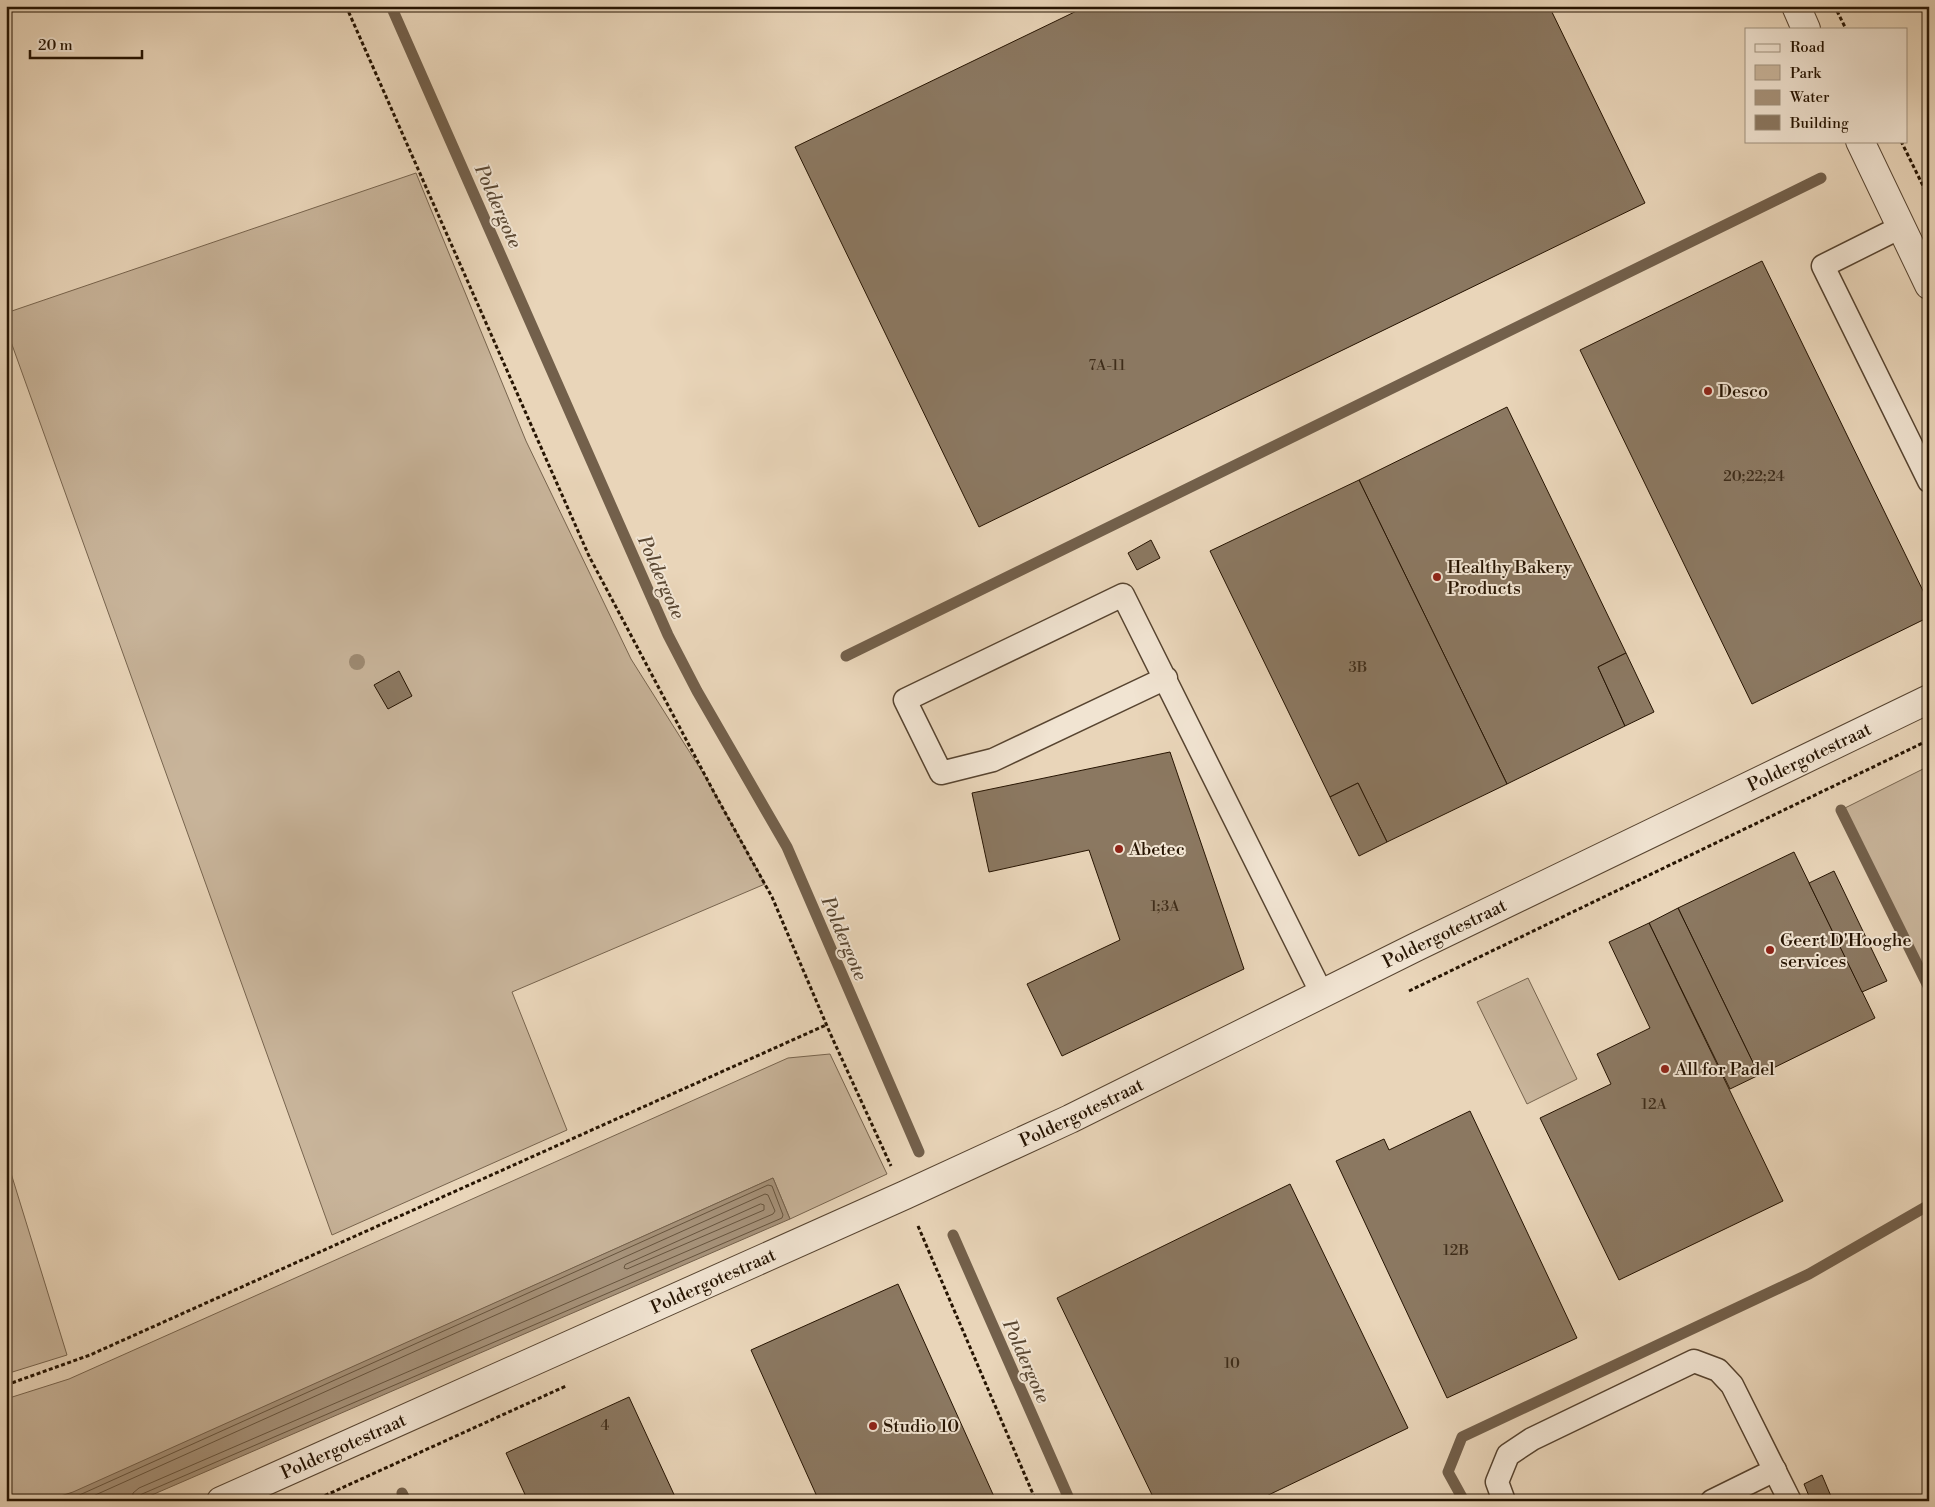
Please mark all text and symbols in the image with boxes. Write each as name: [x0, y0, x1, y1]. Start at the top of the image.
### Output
scale bar: [30, 28, 142, 60]
legend: [1745, 28, 1908, 142]
text: 20 m: [38, 36, 73, 55]
text: Road: [1790, 38, 1825, 57]
text: Park: [1790, 64, 1822, 83]
text: Water: [1789, 88, 1830, 107]
text: Building: [1789, 114, 1849, 133]
water label: Poldergote: [469, 160, 527, 252]
house number: 7A-11: [1088, 356, 1126, 375]
place label: Desco: [1718, 380, 1768, 403]
marker: Desco: [1702, 385, 1714, 397]
house number: 20;22;24: [1723, 467, 1785, 486]
water label: Poldergote: [632, 531, 690, 623]
place label: Healthy Bakery Products: [1447, 556, 1572, 600]
marker: Healthy Bakery Products: [1431, 571, 1443, 583]
house number: 3B: [1349, 658, 1367, 677]
street label: Poldergotestraat: [1744, 717, 1876, 797]
place label: Abetec: [1128, 838, 1185, 861]
marker: Abetec: [1113, 843, 1125, 855]
water label: Poldergote: [815, 892, 873, 984]
street label: Poldergotestraat: [1379, 894, 1511, 974]
house number: 1;3A: [1150, 897, 1180, 916]
place label: Geert D'Hooghe services: [1780, 929, 1912, 973]
marker: Geert D'Hooghe services: [1764, 944, 1776, 956]
place label: All for Padel: [1674, 1058, 1775, 1081]
marker: All for Padel: [1659, 1063, 1671, 1075]
street label: Poldergotestraat: [1016, 1073, 1148, 1153]
house number: 12A: [1641, 1095, 1668, 1114]
house number: 12B: [1443, 1241, 1469, 1260]
street label: Poldergotestraat: [647, 1243, 780, 1319]
water label: Poldergote: [997, 1315, 1055, 1407]
house number: 10: [1224, 1354, 1240, 1373]
street label: Poldergotestraat: [277, 1408, 410, 1485]
place label: Studio 10: [883, 1415, 959, 1438]
house number: 4: [601, 1416, 610, 1435]
marker: Studio 10: [867, 1420, 879, 1432]

